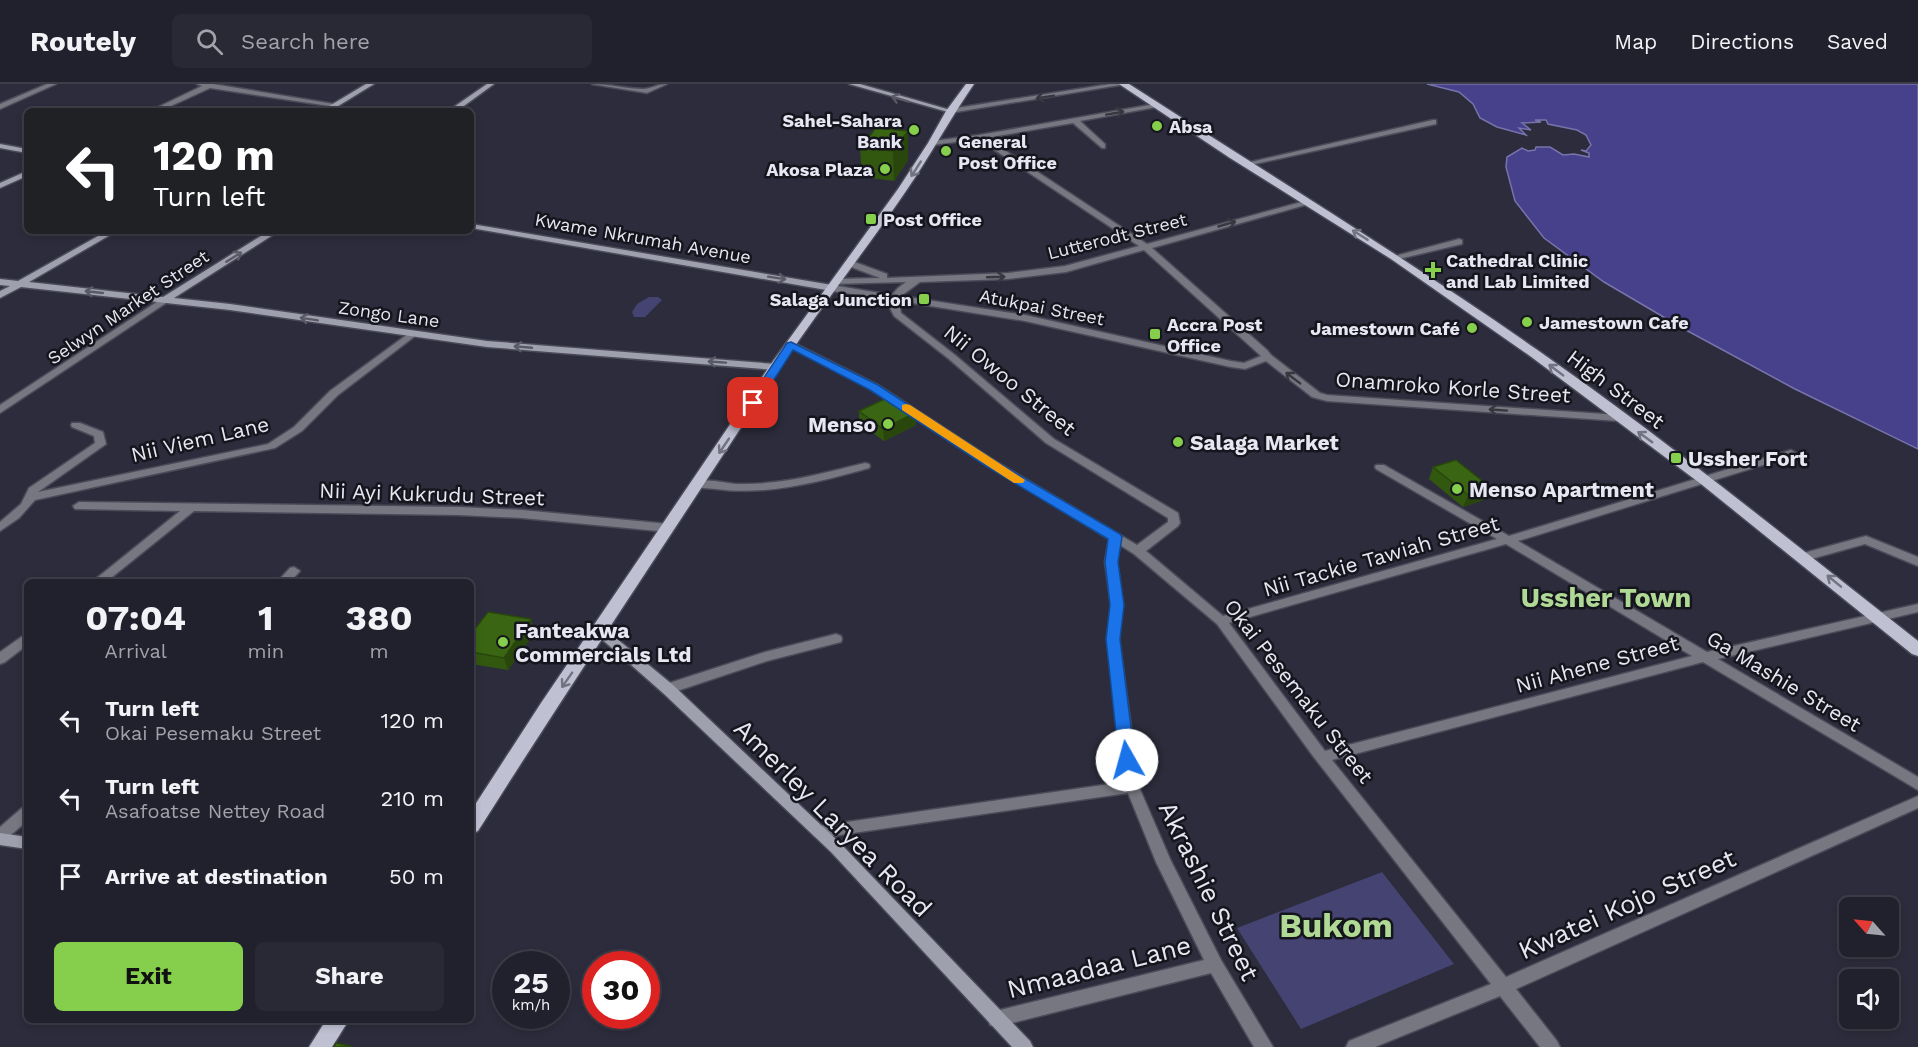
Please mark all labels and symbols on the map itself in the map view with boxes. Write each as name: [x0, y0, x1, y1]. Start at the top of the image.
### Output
one-way arrow: [1035, 92, 1055, 103]
one-way arrow: [891, 93, 910, 104]
one-way arrow: [1104, 107, 1124, 118]
place label: Sahel-Sahara Bank: [783, 110, 903, 152]
place label: Absa: [1169, 116, 1213, 137]
marker: Absa: [1150, 119, 1164, 133]
marker: Sahel-Sahara Bank: [907, 123, 921, 137]
place label: General Post Office: [958, 131, 1057, 173]
marker: General Post Office: [939, 144, 953, 158]
place label: Akosa Plaza: [766, 159, 874, 180]
one-way arrow: [910, 160, 923, 177]
marker: Akosa Plaza: [878, 162, 892, 176]
street label: Lutterodt Street: [1045, 208, 1189, 263]
street label: Kwame Nkrumah Avenue: [533, 209, 753, 267]
place label: Post Office: [883, 209, 982, 230]
marker: Post Office: [864, 212, 878, 226]
one-way arrow: [1217, 218, 1236, 230]
one-way arrow: [1352, 229, 1369, 241]
street label: Selwyn Market Street: [44, 245, 213, 369]
place label: Cathedral Clinic and Lab Limited: [1446, 250, 1590, 292]
one-way arrow: [225, 251, 242, 263]
marker: Cathedral Clinic and Lab Limited: [1424, 261, 1442, 279]
one-way arrow: [986, 271, 1006, 282]
one-way arrow: [767, 273, 786, 284]
street label: Atukpai Street: [978, 285, 1107, 329]
one-way arrow: [85, 286, 105, 297]
place label: Salaga Junction: [770, 289, 912, 310]
marker: Salaga Junction: [917, 292, 931, 306]
street label: Zongo Lane: [337, 297, 441, 331]
place label: Jamestown Cafe: [1539, 312, 1689, 333]
one-way arrow: [299, 313, 319, 324]
place label: Accra Post Office: [1167, 314, 1263, 356]
marker: Jamestown Cafe: [1520, 315, 1534, 329]
place label: Jamestown Café: [1310, 318, 1460, 339]
street label: Nii Owoo Street: [939, 319, 1081, 441]
marker: Jamestown Café: [1465, 321, 1479, 335]
marker: Accra Post Office: [1148, 327, 1162, 341]
one-way arrow: [513, 341, 533, 352]
street label: High Street: [1562, 344, 1670, 434]
one-way arrow: [708, 357, 728, 368]
one-way arrow: [1548, 363, 1564, 376]
street label: Onamroko Korle Street: [1335, 366, 1572, 408]
one-way arrow: [1286, 371, 1302, 384]
pin: [727, 377, 778, 428]
one-way arrow: [1488, 404, 1508, 415]
street label: Nii Viem Lane: [128, 411, 272, 467]
place label: Menso: [808, 412, 876, 437]
marker: Menso: [881, 417, 895, 431]
place label: Salaga Market: [1190, 430, 1339, 455]
one-way arrow: [1638, 431, 1654, 444]
marker: Salaga Market: [1171, 435, 1185, 449]
one-way arrow: [718, 438, 731, 455]
place label: Ussher Fort: [1688, 446, 1807, 471]
marker: Ussher Fort: [1669, 451, 1683, 465]
place label: Menso Apartment: [1469, 477, 1654, 502]
street label: Nii Ayi Kukrudu Street: [319, 478, 545, 510]
marker: Menso Apartment: [1450, 482, 1464, 496]
street label: Nii Tackie Tawiah Street: [1260, 510, 1502, 602]
one-way arrow: [1826, 575, 1842, 588]
district label: Ussher Town: [1521, 582, 1691, 614]
street label: Okai Pesemaku Street: [1219, 594, 1379, 788]
place label: Fanteakwa Commercials Ltd: [515, 618, 691, 667]
street label: Ga Mashie Street: [1702, 625, 1866, 737]
street label: Nii Ahene Street: [1513, 630, 1681, 698]
marker: Fanteakwa Commercials Ltd: [496, 635, 510, 649]
one-way arrow: [561, 671, 573, 688]
street label: Amerley Laryea Road: [728, 713, 938, 923]
position arrow: [1095, 728, 1159, 792]
street label: Akrashie Street: [1153, 796, 1265, 986]
street label: Kwatei Kojo Street: [1514, 843, 1740, 965]
north arrow: [1839, 897, 1899, 957]
district label: Bukom: [1279, 906, 1393, 945]
street label: Nmaadaa Lane: [1004, 930, 1194, 1004]
speed limit sign: 30: [582, 951, 660, 1029]

